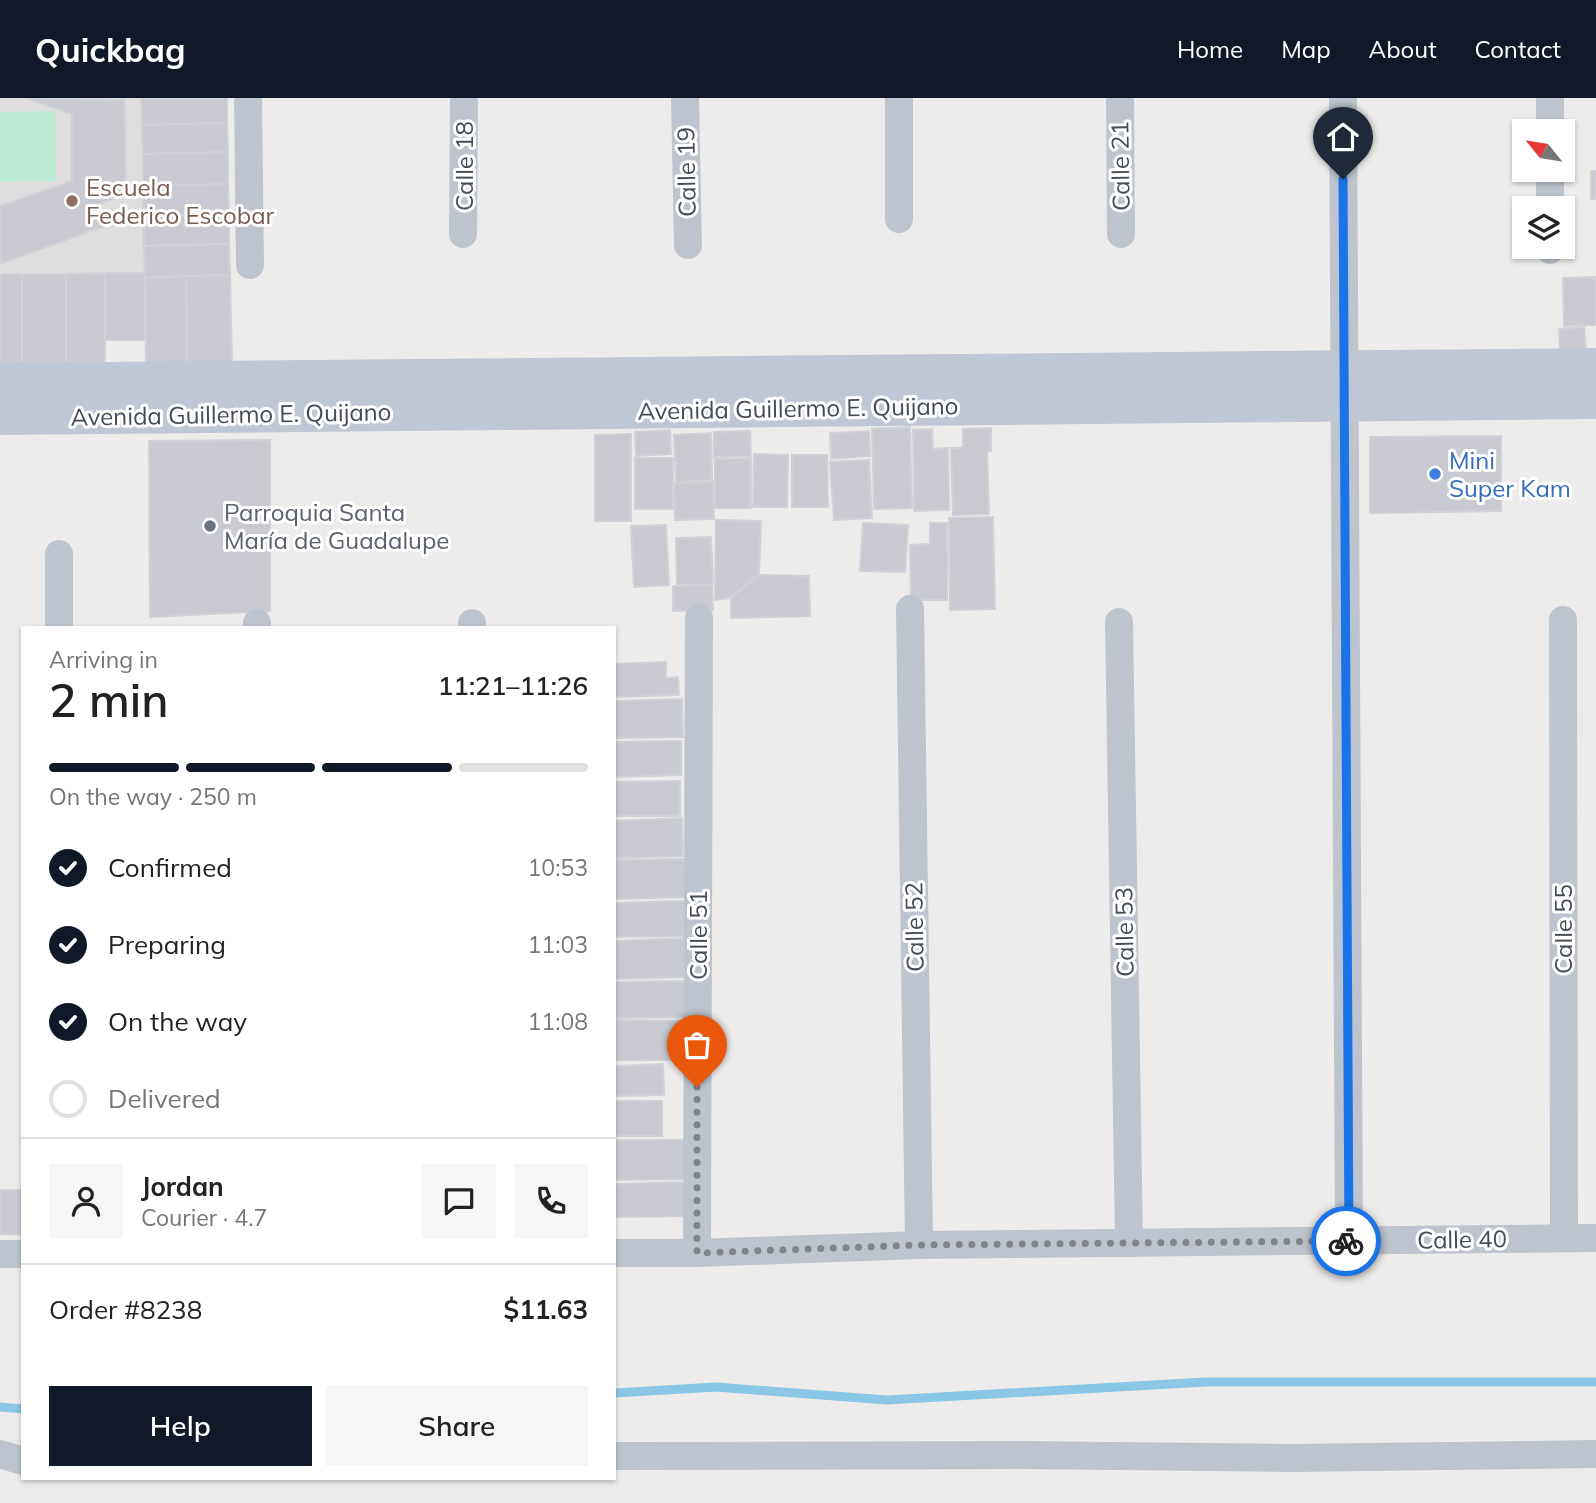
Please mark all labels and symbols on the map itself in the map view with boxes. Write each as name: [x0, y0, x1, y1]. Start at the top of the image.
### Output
pin: [1313, 107, 1373, 179]
north arrow: [1512, 119, 1575, 182]
street label: Calle 18: [449, 121, 479, 211]
street label: Calle 21: [1104, 121, 1136, 211]
street label: Calle 19: [670, 127, 702, 217]
place label: Escuela Federico Escobar: [86, 172, 275, 230]
marker: Escuela Federico Escobar: [64, 193, 80, 209]
street label: Avenida Guillermo E. Quijano: [637, 390, 959, 426]
street label: Avenida Guillermo E. Quijano: [70, 396, 392, 432]
place label: Mini Super Kam: [1449, 445, 1571, 503]
marker: Mini Super Kam: [1427, 466, 1443, 482]
place label: Parroquia Santa María de Guadalupe: [224, 497, 449, 555]
marker: Parroquia Santa María de Guadalupe: [202, 518, 218, 534]
street label: Calle 52: [898, 882, 930, 972]
street label: Calle 55: [1548, 884, 1578, 974]
street label: Calle 53: [1108, 887, 1140, 977]
street label: Calle 51: [683, 890, 713, 980]
pin: [667, 1015, 727, 1087]
courier: [1311, 1206, 1381, 1276]
street label: Calle 40: [1417, 1223, 1507, 1255]

